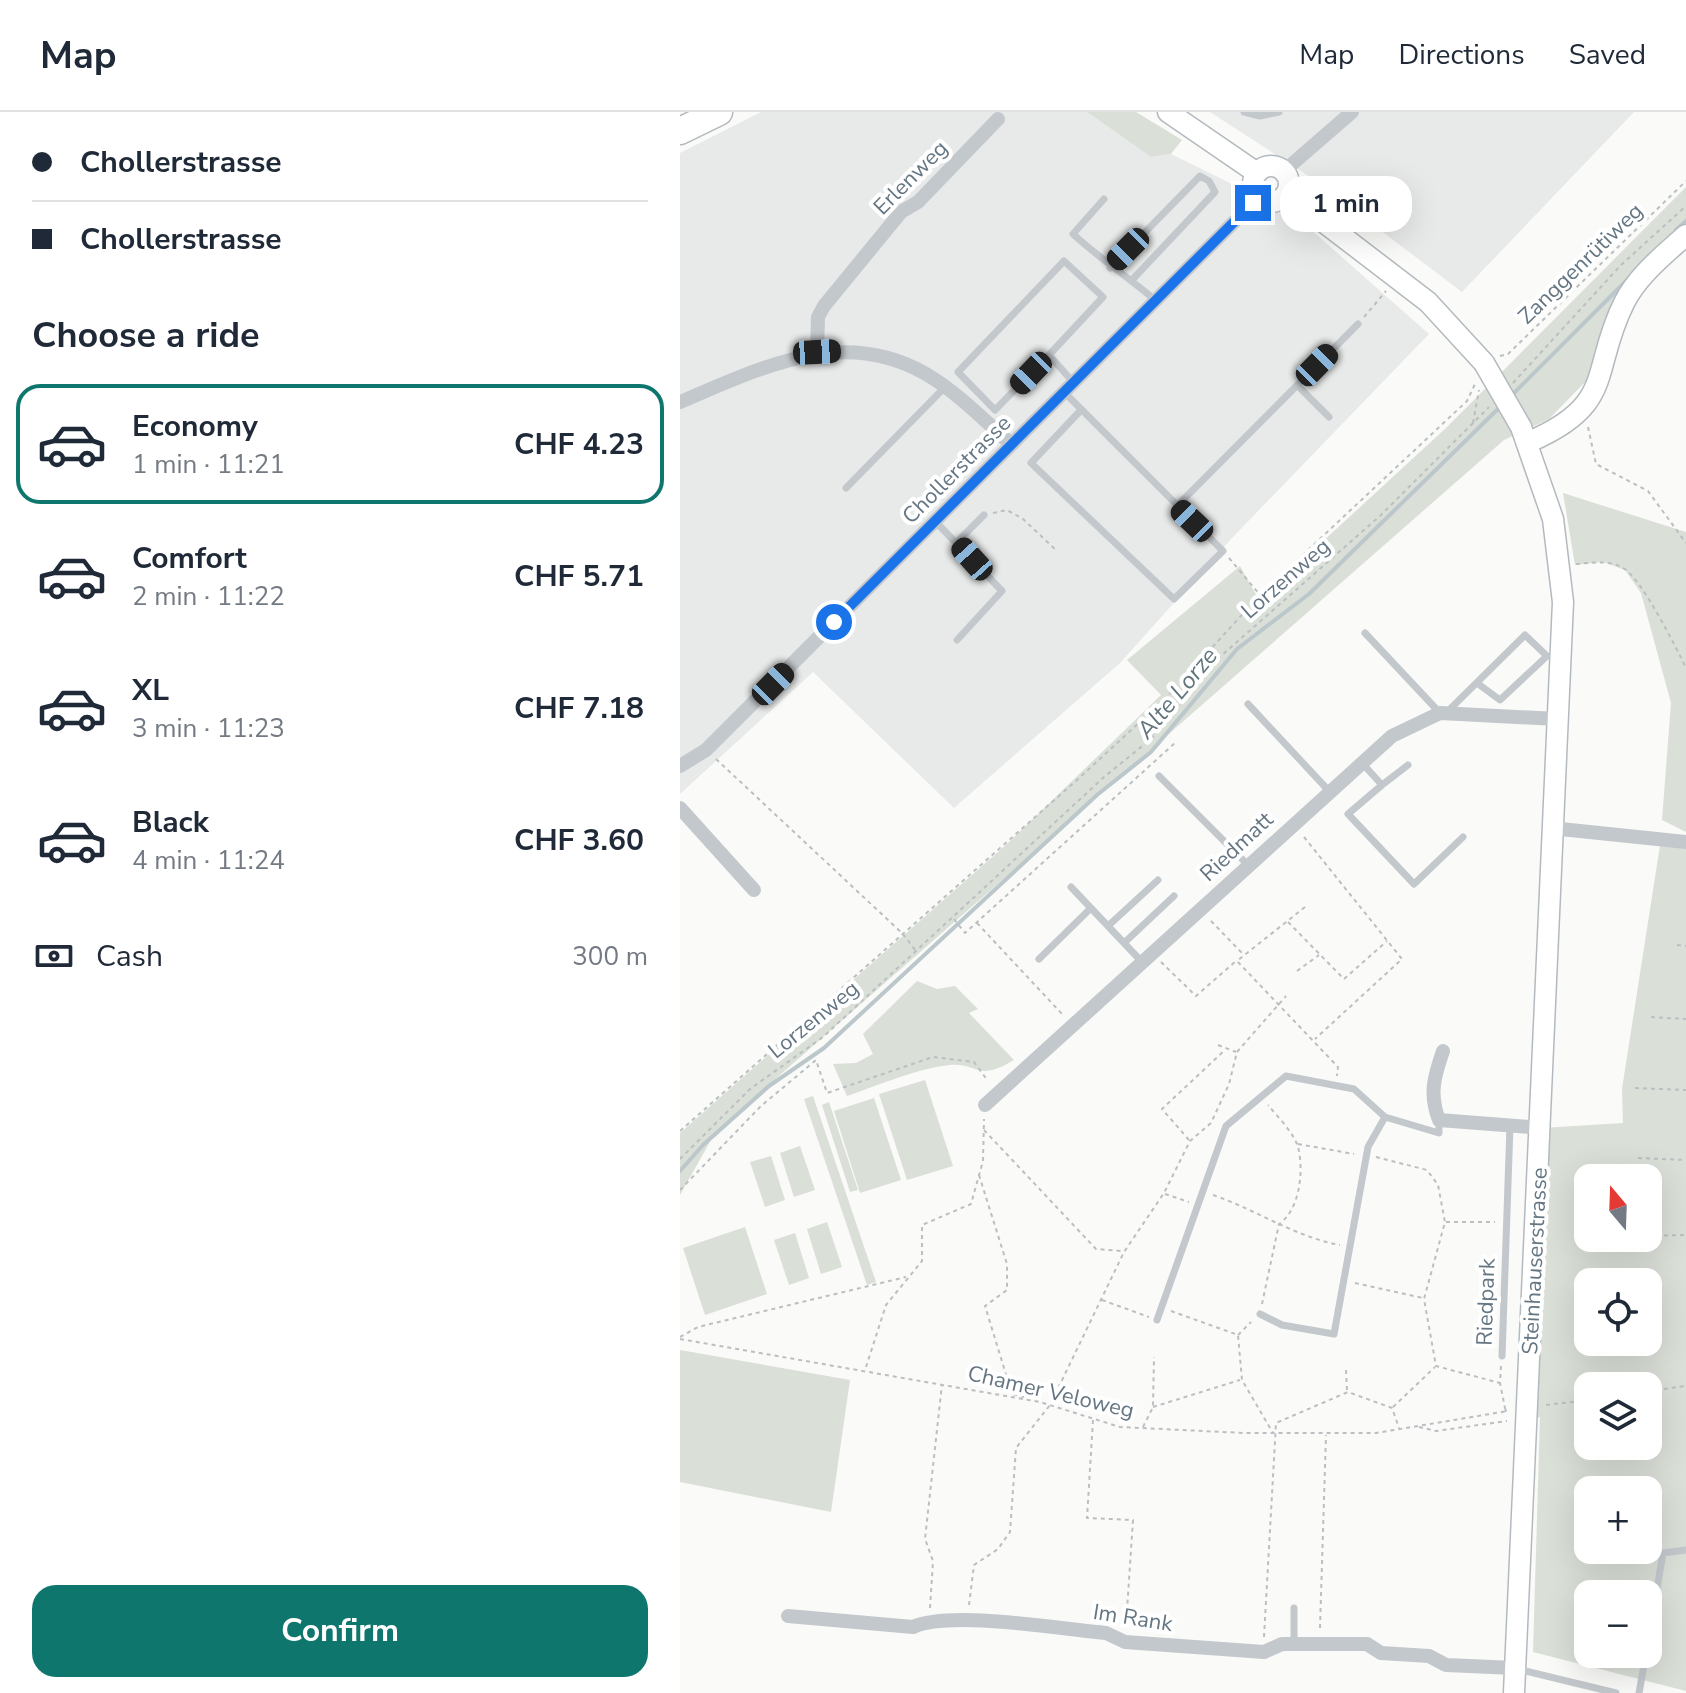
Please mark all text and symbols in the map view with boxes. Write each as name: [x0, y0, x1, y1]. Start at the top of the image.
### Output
text: Map: [40, 30, 117, 81]
text: Map: [1299, 36, 1354, 74]
text: Directions: [1398, 36, 1525, 74]
text: Saved: [1569, 36, 1646, 74]
street label: Erlenweg: [867, 134, 955, 222]
text: Chollerstrasse: [80, 142, 282, 183]
callout: 1 min: [1281, 175, 1413, 231]
route end: [1235, 185, 1271, 221]
text: 1 min: [1312, 186, 1380, 221]
street label: Zanggenrütiweg: [1512, 196, 1650, 331]
text: Chollerstrasse: [80, 219, 282, 260]
car: [1103, 224, 1153, 274]
text: Choose a ride: [32, 311, 260, 360]
car: [792, 339, 842, 365]
car: [1292, 340, 1342, 390]
car: [1006, 347, 1056, 399]
text: Economy: [132, 406, 258, 447]
icon: car: [36, 408, 108, 480]
street label: Chollerstrasse: [896, 409, 1018, 531]
text: CHF 4.23: [514, 424, 644, 465]
text: 1 min · 11:21: [132, 447, 285, 482]
car: [1166, 496, 1218, 546]
street label: Lorzenweg: [1235, 532, 1337, 626]
car: [947, 533, 997, 585]
text: Comfort: [132, 538, 247, 579]
icon: car: [36, 540, 108, 612]
text: CHF 5.71: [514, 556, 644, 597]
text: 2 min · 11:22: [132, 579, 285, 614]
route start: [816, 604, 852, 640]
water label: Alte Lorze: [1129, 640, 1225, 746]
car: [748, 659, 798, 709]
text: XL: [132, 670, 169, 711]
icon: car: [36, 672, 108, 744]
text: CHF 7.18: [514, 688, 644, 729]
text: 3 min · 11:23: [132, 711, 285, 746]
text: Black: [132, 802, 209, 843]
icon: car: [36, 804, 108, 876]
street label: Riedmatt: [1194, 805, 1280, 888]
text: CHF 3.60: [514, 820, 644, 861]
text: 4 min · 11:24: [132, 843, 285, 878]
icon: cash: [32, 934, 76, 978]
text: Cash: [96, 936, 163, 977]
text: 300 m: [572, 939, 648, 974]
street label: Lorzenweg: [762, 974, 865, 1066]
north arrow: [1574, 1164, 1662, 1252]
map controls: [1574, 1164, 1662, 1668]
street label: Steinhauserstrasse: [1515, 1167, 1555, 1355]
street label: Riedpark: [1469, 1257, 1503, 1346]
button: locate: [1574, 1268, 1662, 1356]
street label: Chamer Veloweg: [965, 1358, 1137, 1426]
button: layers: [1574, 1372, 1662, 1460]
button: +: [1574, 1476, 1662, 1564]
button: −: [1574, 1580, 1662, 1668]
button: Confirm: [32, 1585, 648, 1677]
street label: Im Rank: [1091, 1597, 1176, 1639]

